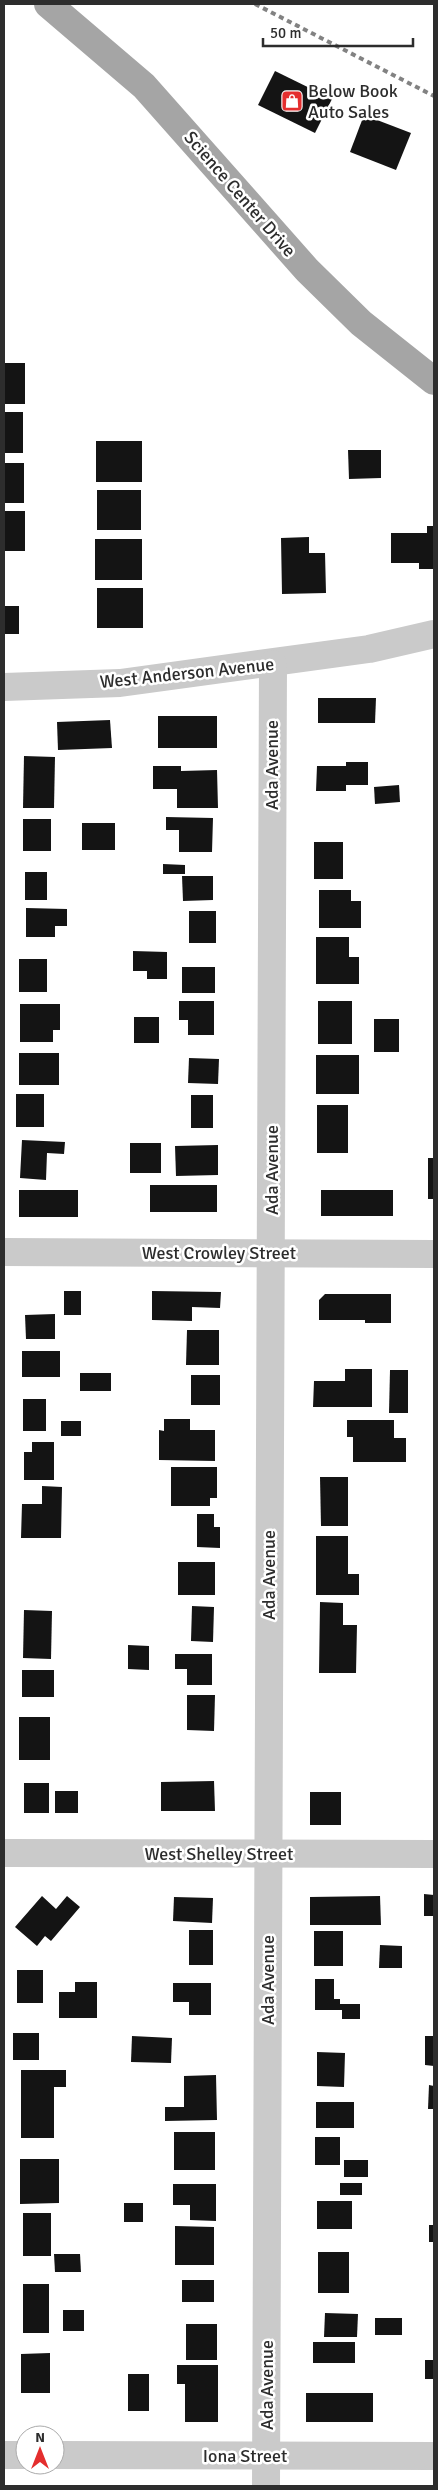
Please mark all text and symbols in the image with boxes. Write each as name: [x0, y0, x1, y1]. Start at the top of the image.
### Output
scale bar: [263, 15, 413, 47]
text: 50 m: [270, 24, 301, 42]
place label: Below Book Auto Sales: [308, 80, 398, 123]
shop icon: Below Book Auto Sales: [280, 89, 304, 113]
street label: Science Center Drive: [179, 127, 301, 261]
street label: West Anderson Avenue: [99, 653, 275, 693]
street label: Ada Avenue: [261, 720, 283, 810]
street label: Ada Avenue: [261, 1125, 283, 1215]
street label: West Crowley Street: [142, 1242, 296, 1264]
street label: Ada Avenue: [258, 1530, 280, 1620]
street label: West Shelley Street: [145, 1843, 293, 1865]
street label: Ada Avenue: [257, 1935, 279, 2025]
street label: Ada Avenue: [256, 2340, 278, 2430]
north arrow: [15, 2425, 65, 2475]
text: N: [35, 2429, 45, 2446]
street label: Iona Street: [203, 2445, 287, 2467]

